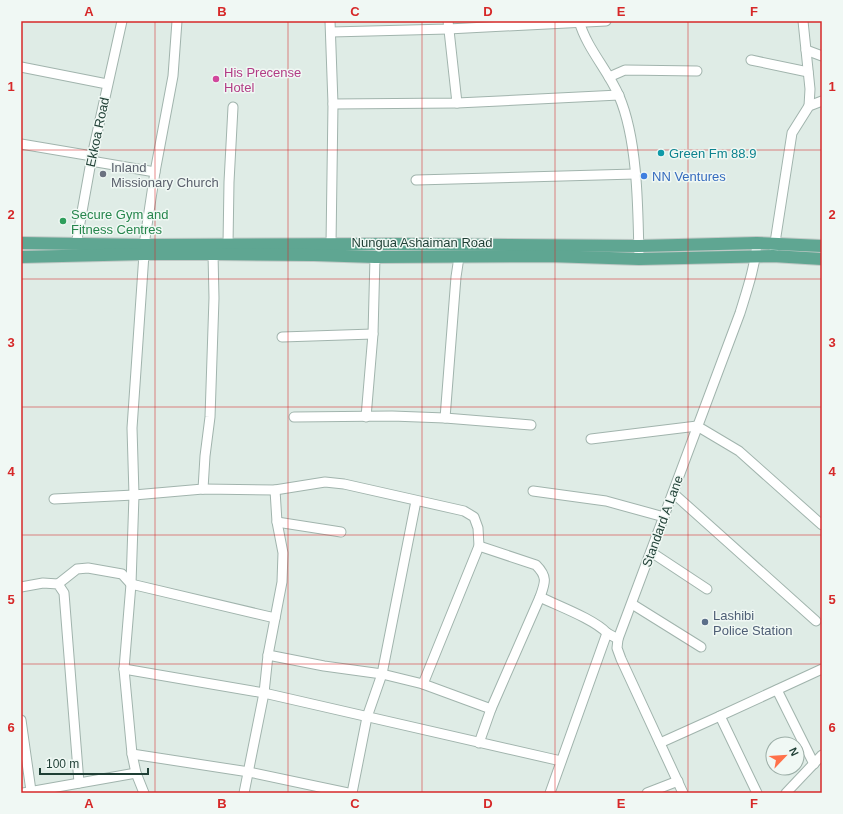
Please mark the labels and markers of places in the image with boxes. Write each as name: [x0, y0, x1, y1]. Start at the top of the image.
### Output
place label: His Precense Hotel: [224, 65, 301, 95]
marker: His Precense Hotel: [211, 74, 221, 84]
place label: Green Fm 88.9: [669, 146, 756, 161]
marker: Green Fm 88.9: [656, 148, 666, 158]
place label: Inland Missionary Church: [111, 160, 219, 190]
marker: Inland Missionary Church: [98, 169, 108, 179]
place label: NN Ventures: [652, 169, 726, 184]
marker: NN Ventures: [639, 171, 649, 181]
place label: Secure Gym and Fitness Centres: [71, 207, 169, 237]
marker: Secure Gym and Fitness Centres: [58, 216, 68, 226]
place label: Lashibi Police Station: [713, 608, 793, 638]
marker: Lashibi Police Station: [700, 617, 710, 627]

